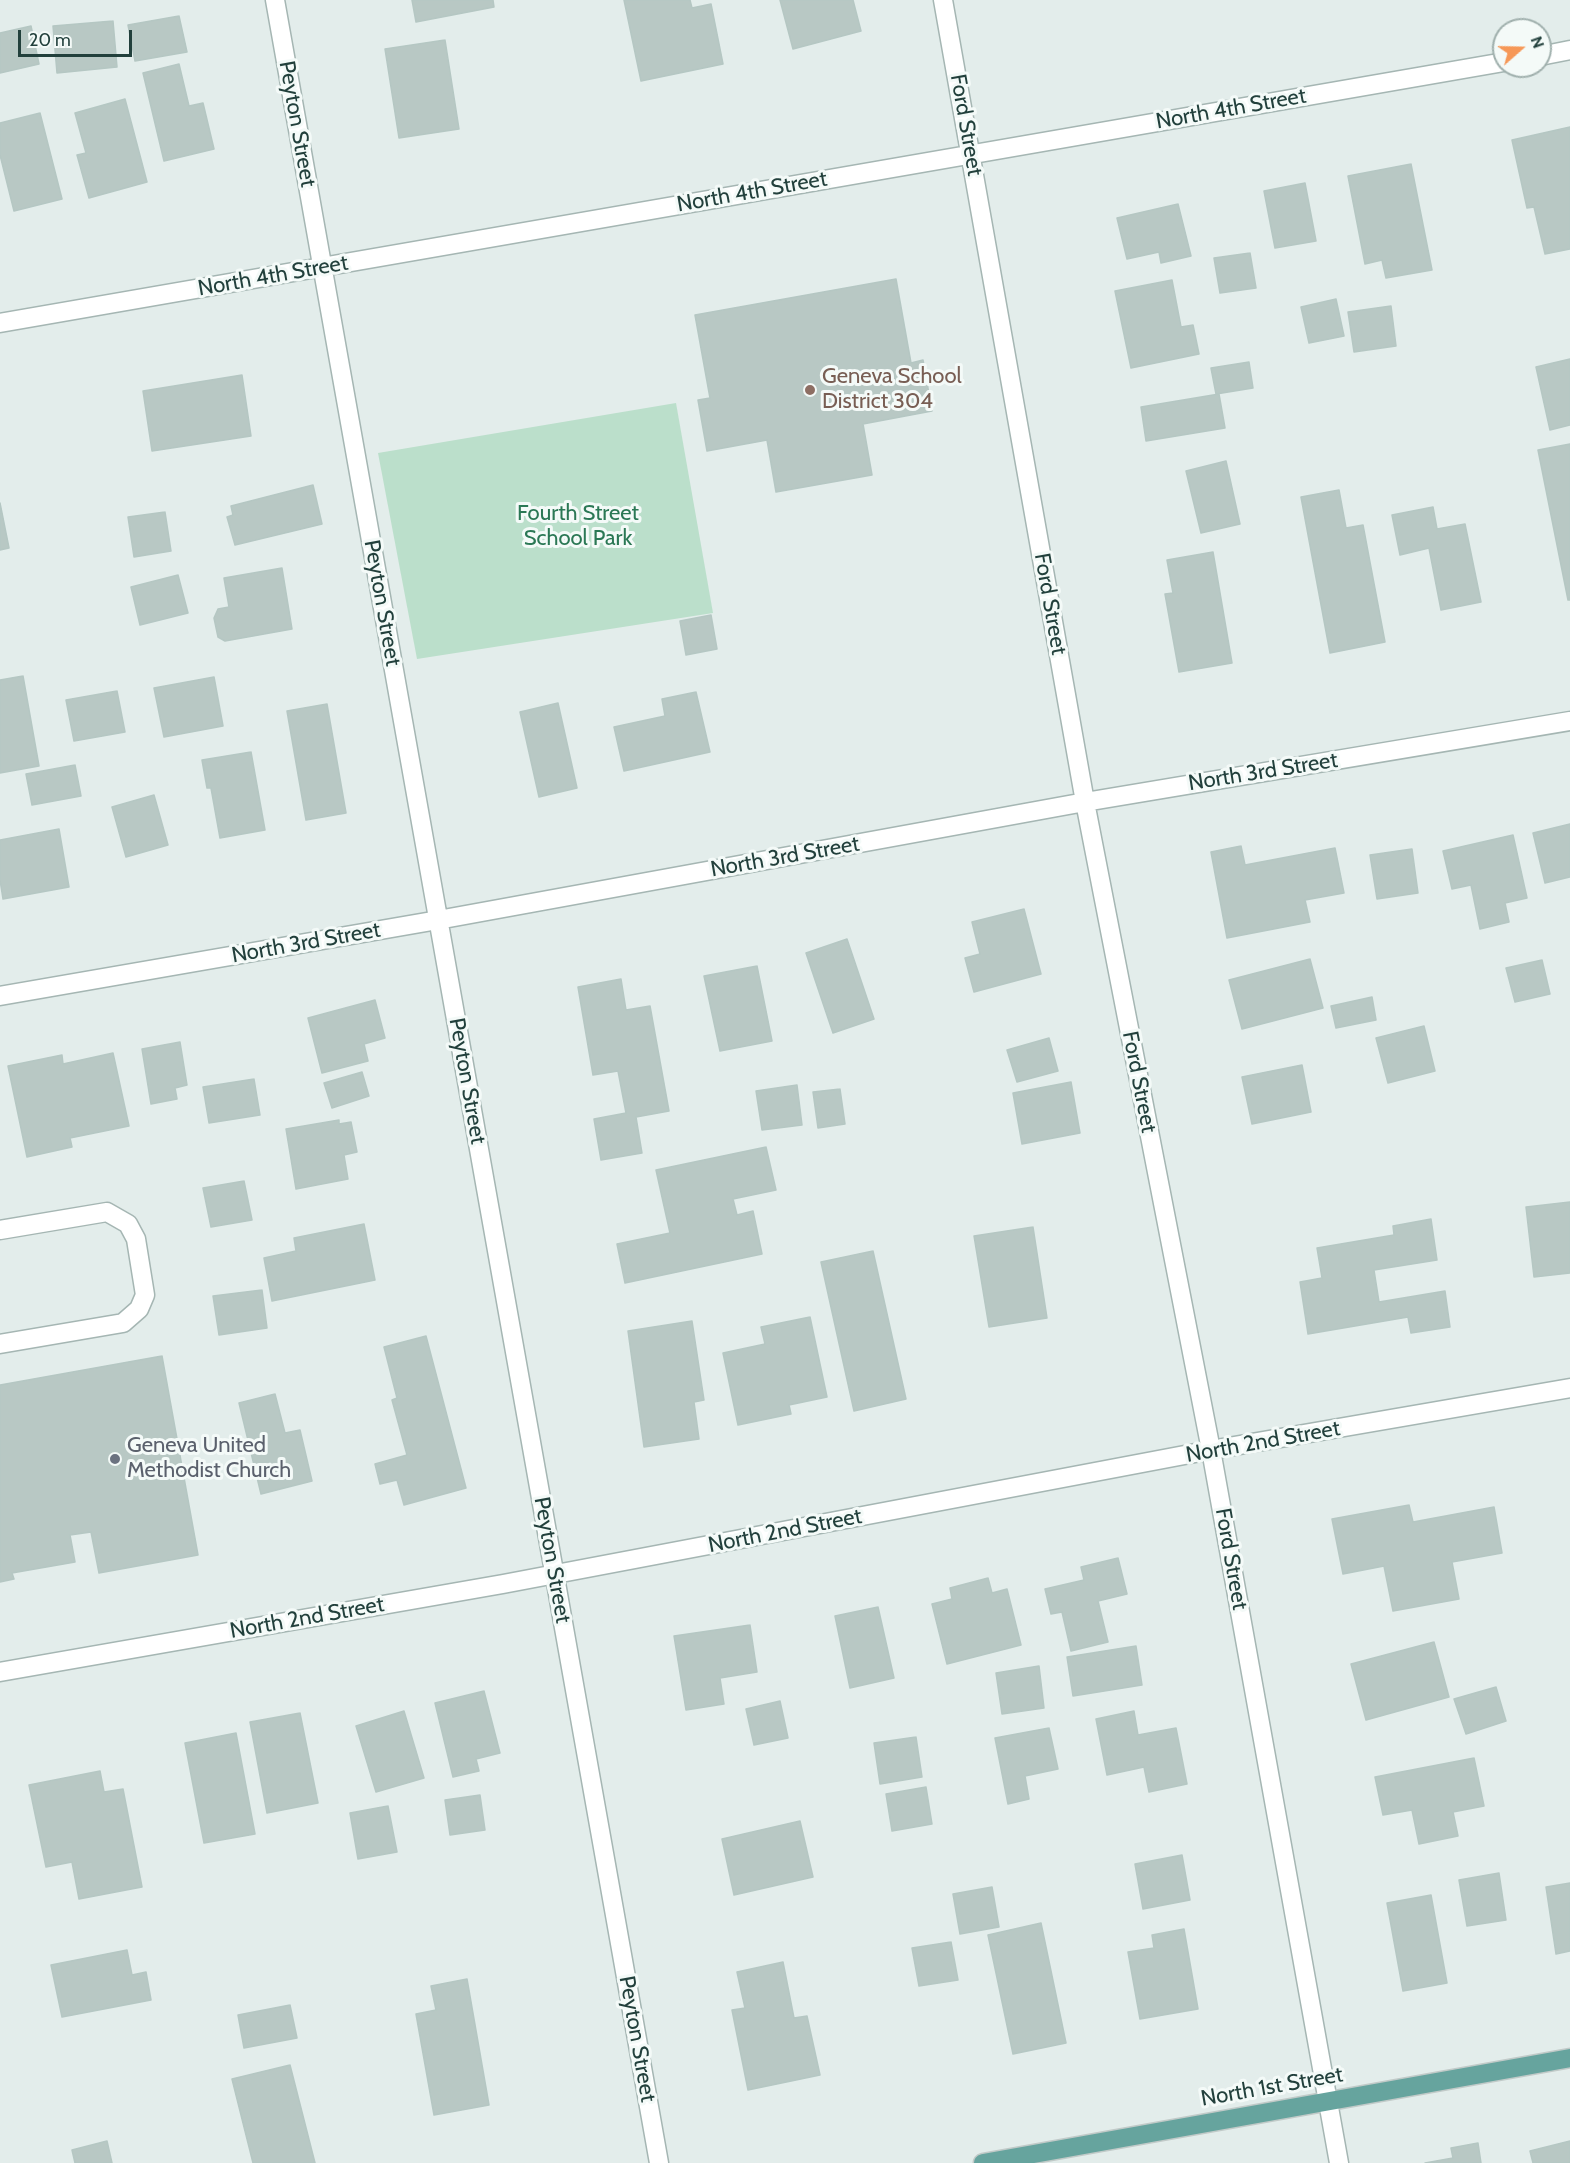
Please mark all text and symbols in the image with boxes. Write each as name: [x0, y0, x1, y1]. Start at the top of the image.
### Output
scale bar: [21, 18, 135, 56]
north arrow: [1492, 18, 1552, 78]
text: 20 m: [29, 29, 71, 51]
text: N: [1527, 34, 1548, 51]
street label: Peyton Street: [273, 59, 321, 189]
street label: Ford Street: [944, 72, 988, 178]
street label: North 4th Street: [1154, 83, 1308, 135]
street label: North 4th Street: [675, 166, 829, 218]
street label: North 4th Street: [196, 250, 350, 302]
place label: Geneva School District 304: [822, 364, 962, 416]
marker: Geneva School District 304: [803, 383, 817, 397]
park label: Fourth Street School Park: [517, 501, 639, 552]
street label: Peyton Street: [358, 538, 406, 668]
street label: Ford Street: [1028, 551, 1072, 657]
street label: North 3rd Street: [1186, 747, 1340, 797]
street label: North 3rd Street: [708, 831, 862, 883]
street label: North 3rd Street: [229, 917, 383, 969]
street label: Peyton Street: [443, 1016, 491, 1146]
street label: Ford Street: [1116, 1029, 1162, 1135]
street label: North 2nd Street: [1184, 1415, 1342, 1469]
place label: Geneva United Methodist Church: [127, 1433, 291, 1484]
marker: Geneva United Methodist Church: [108, 1452, 122, 1466]
street label: Peyton Street: [528, 1495, 576, 1625]
street label: North 2nd Street: [706, 1503, 864, 1559]
street label: Ford Street: [1209, 1506, 1253, 1612]
street label: North 2nd Street: [228, 1591, 386, 1645]
street label: Peyton Street: [613, 1974, 661, 2104]
street label: North 1st Street: [1199, 2062, 1345, 2112]

